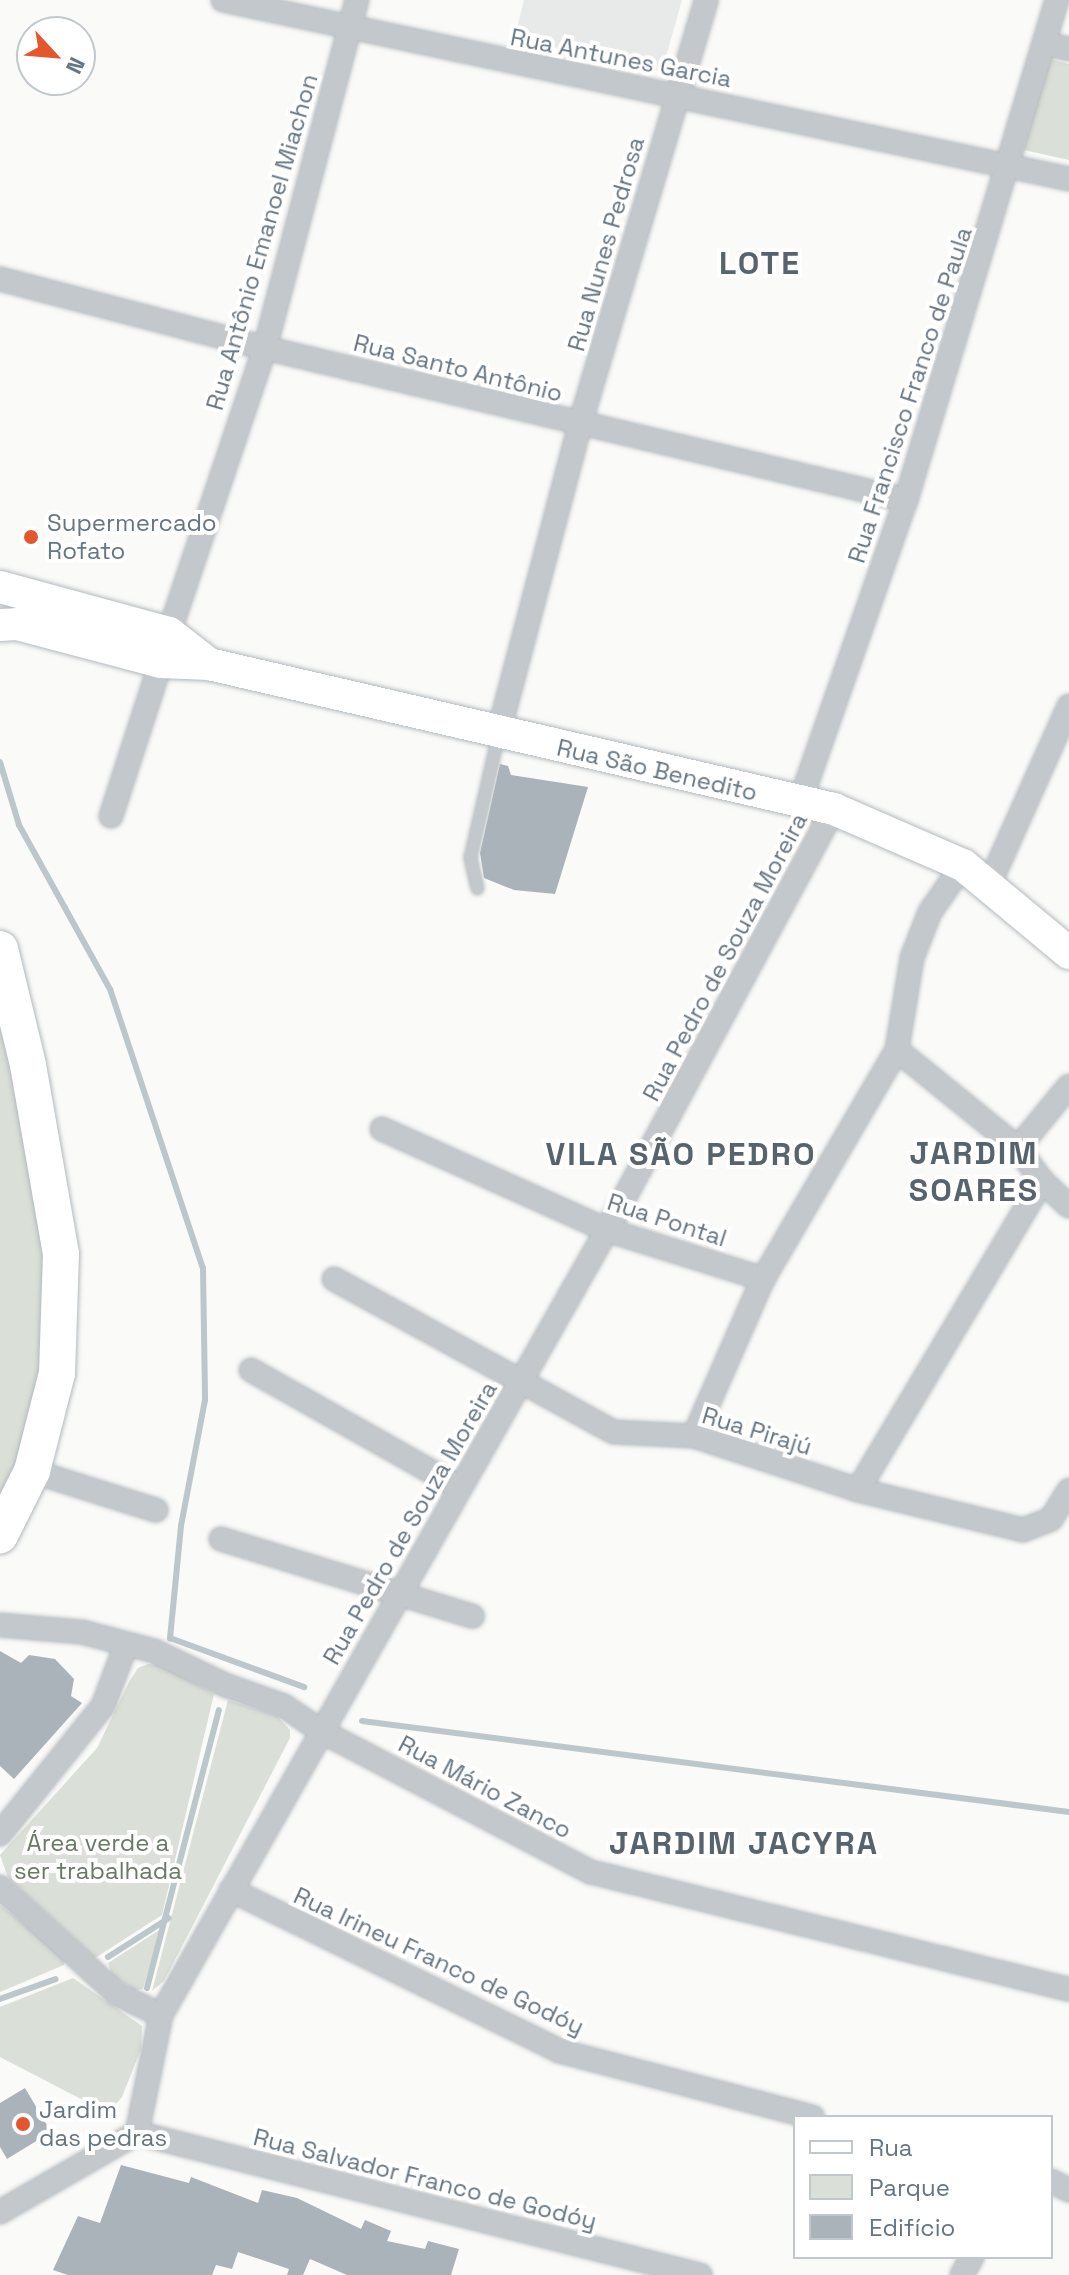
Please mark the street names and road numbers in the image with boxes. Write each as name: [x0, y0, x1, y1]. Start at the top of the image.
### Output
street label: Rua Antunes Garcia: [508, 22, 734, 94]
street label: Rua Antônio Emanoel Miachon: [200, 70, 324, 414]
street label: Rua Nunes Pedrosa: [562, 133, 650, 355]
street label: Rua Francisco Franco de Paula: [842, 223, 978, 567]
street label: Rua Santo Antônio: [350, 328, 566, 408]
street label: Rua São Benedito: [554, 733, 760, 807]
street label: Rua Pedro de Souza Moreira: [637, 808, 813, 1106]
street label: Rua Pontal: [604, 1187, 730, 1253]
street label: Rua Pedro de Souza Moreira: [317, 1376, 503, 1670]
street label: Rua Pirajú: [699, 1401, 815, 1461]
street label: Rua Mário Zanco: [394, 1729, 576, 1845]
street label: Rua Irineu Franco de Godóy: [289, 1881, 589, 2041]
street label: Rua Salvador Franco de Godóy: [250, 2122, 600, 2236]

